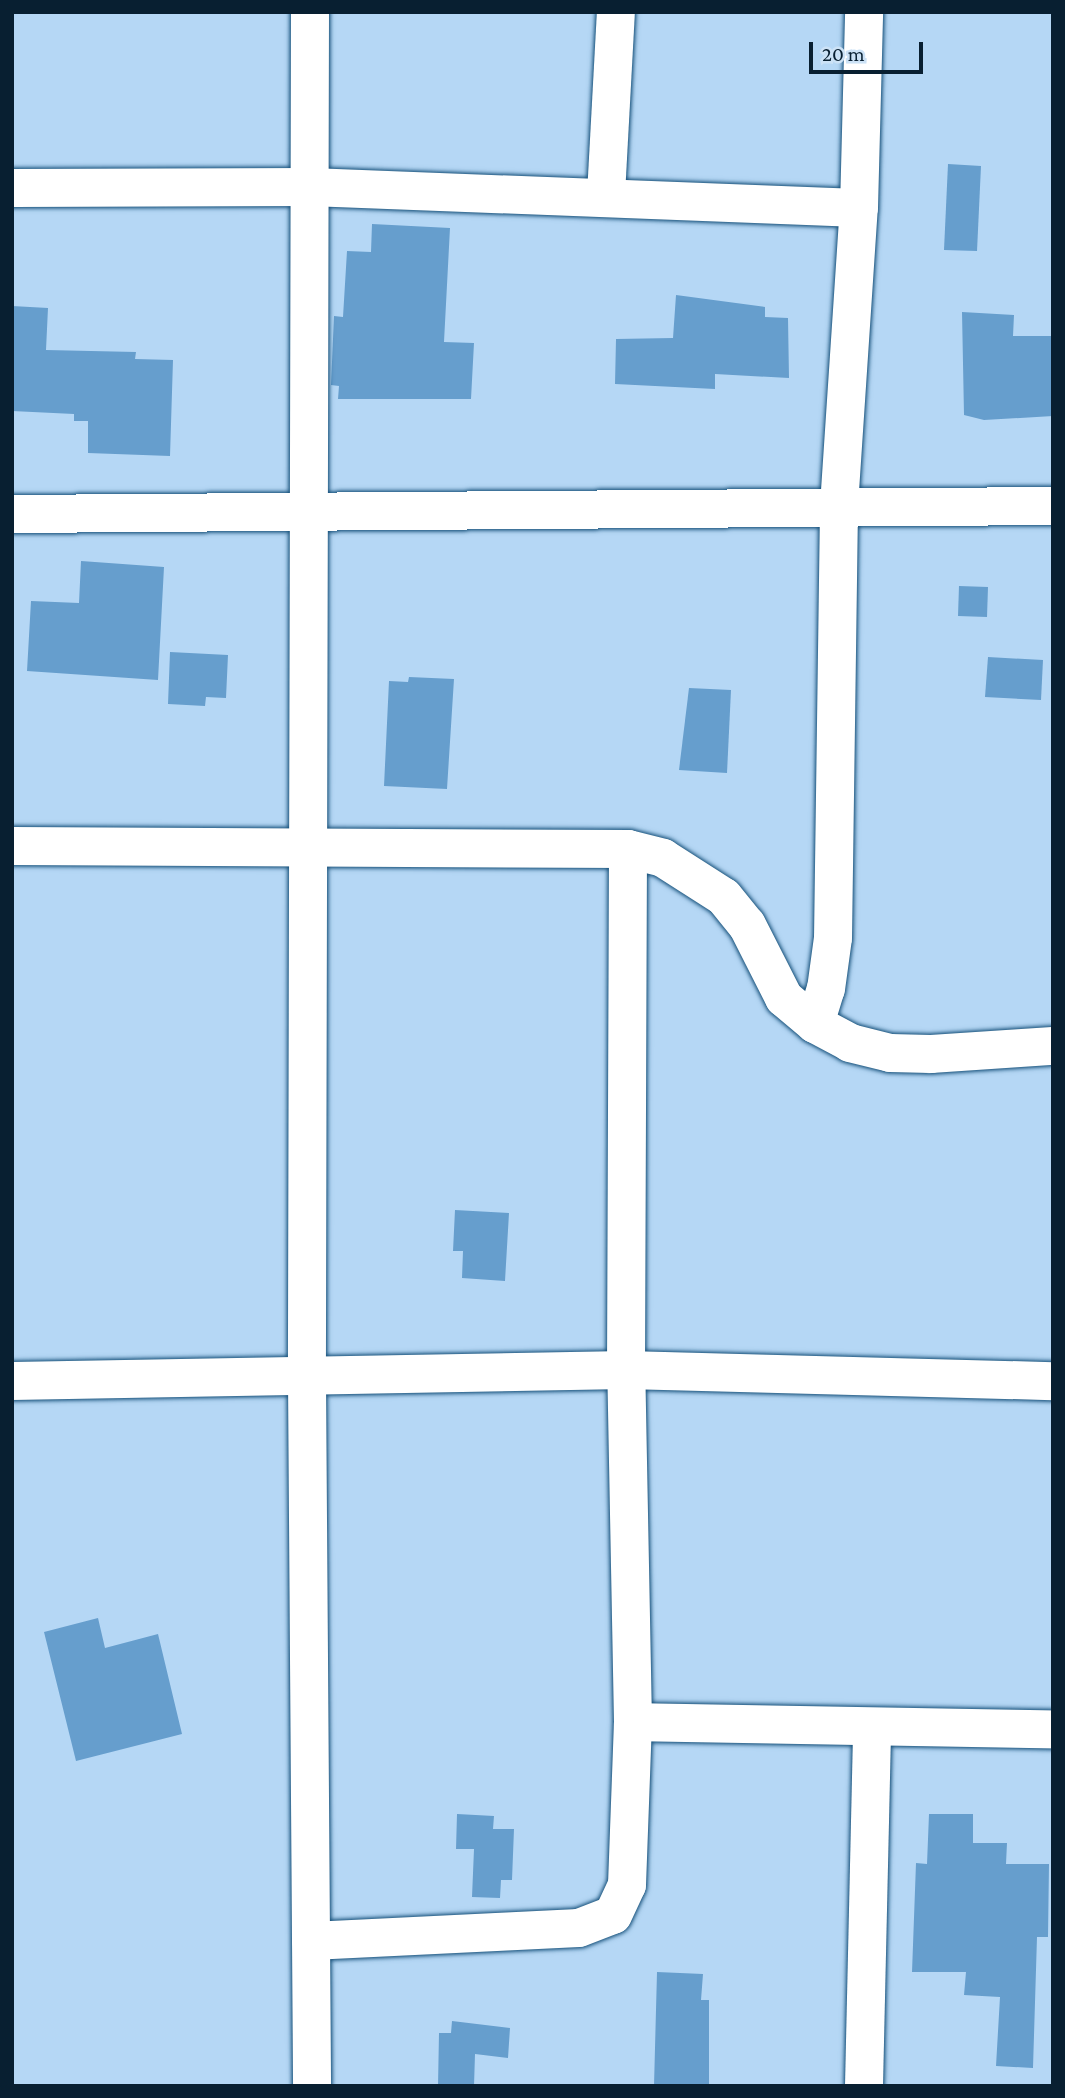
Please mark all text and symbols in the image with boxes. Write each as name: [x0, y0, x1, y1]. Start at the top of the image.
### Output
scale bar: [813, 28, 927, 72]
text: 20 m: [822, 42, 865, 66]

